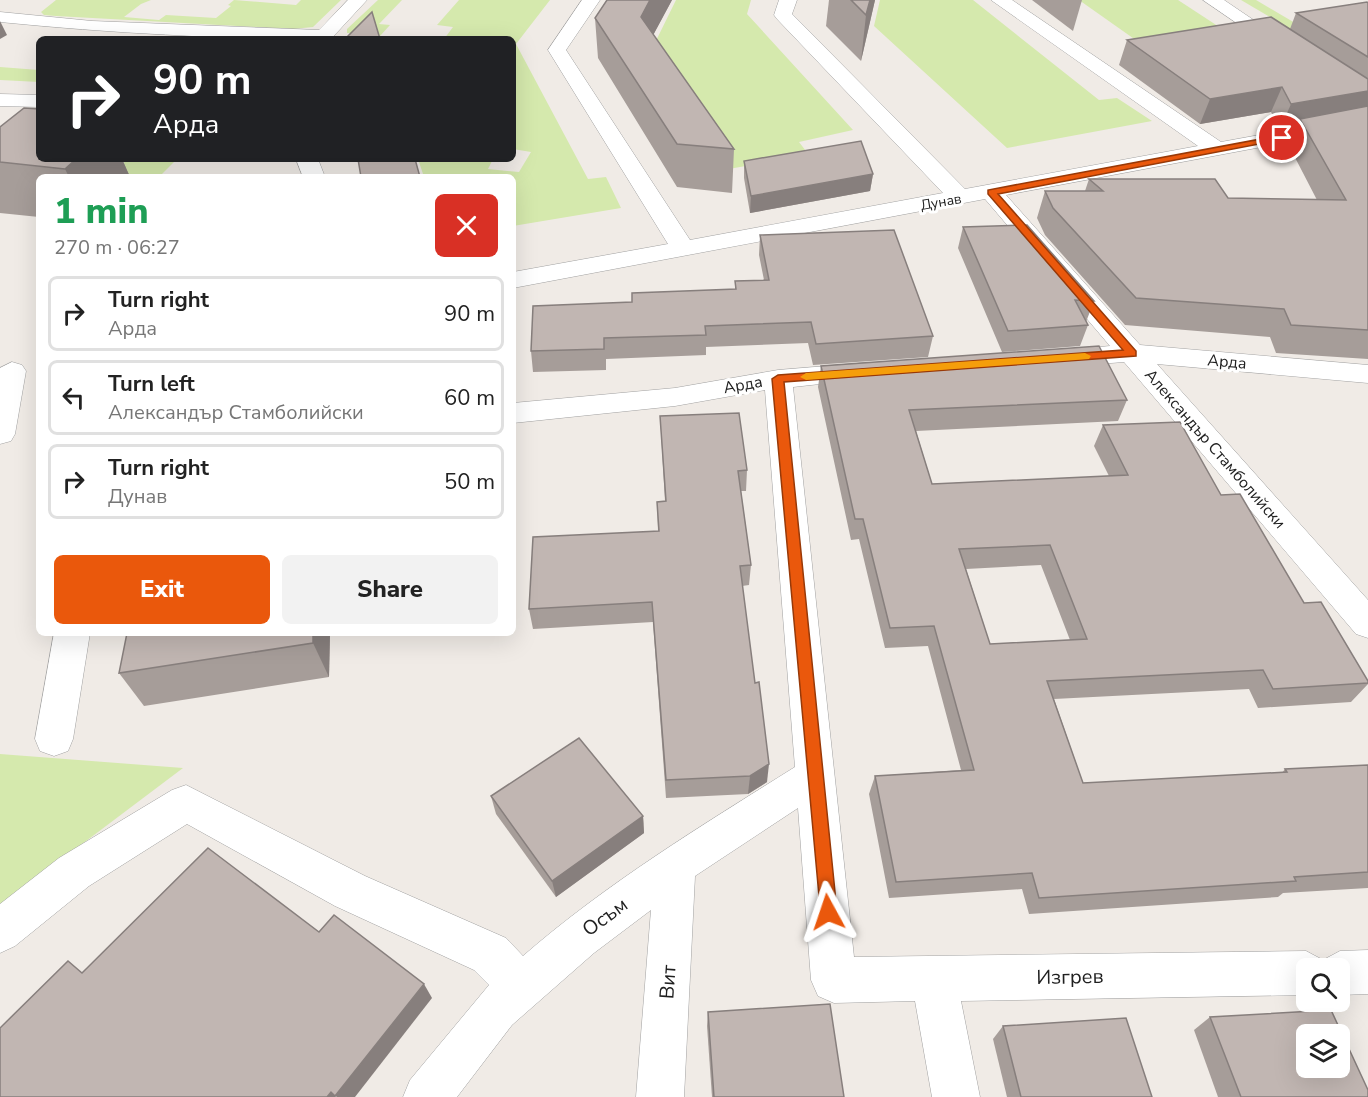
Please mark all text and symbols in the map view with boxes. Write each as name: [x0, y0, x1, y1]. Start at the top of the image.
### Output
text: 90 m: [153, 52, 252, 109]
icon: right: [54, 60, 132, 138]
text: Арда: [153, 106, 219, 143]
pin: [1256, 112, 1307, 163]
icon: arrive: [1265, 121, 1298, 154]
text: 1 min: [54, 187, 149, 236]
street label: Дунав: [919, 189, 963, 215]
button: close: [435, 194, 498, 257]
text: 270 m · 06:27: [54, 234, 180, 261]
text: Turn right: [108, 285, 209, 315]
icon: right: [57, 297, 90, 330]
text: 90 m: [444, 299, 495, 329]
text: Арда: [108, 315, 157, 342]
street label: Арда: [1206, 349, 1248, 375]
street label: Александър Стамболийски: [1140, 365, 1290, 533]
text: Turn left: [108, 369, 195, 399]
street label: Арда: [722, 371, 764, 399]
icon: left: [57, 381, 90, 414]
text: 60 m: [444, 383, 495, 413]
text: Александър Стамболийски: [108, 399, 364, 426]
text: Turn right: [108, 453, 209, 483]
icon: right: [57, 465, 90, 498]
text: 50 m: [444, 467, 495, 497]
text: Дунав: [108, 483, 167, 510]
button: Exit: [54, 555, 270, 624]
button: Share: [282, 555, 498, 624]
position arrow: [796, 880, 860, 944]
street label: Осъм: [577, 891, 633, 943]
map controls: [1296, 958, 1350, 1078]
button: search: [1296, 958, 1350, 1012]
street label: Изгрев: [1036, 963, 1104, 991]
street label: Вит: [653, 964, 683, 1000]
button: layers: [1296, 1024, 1350, 1078]

